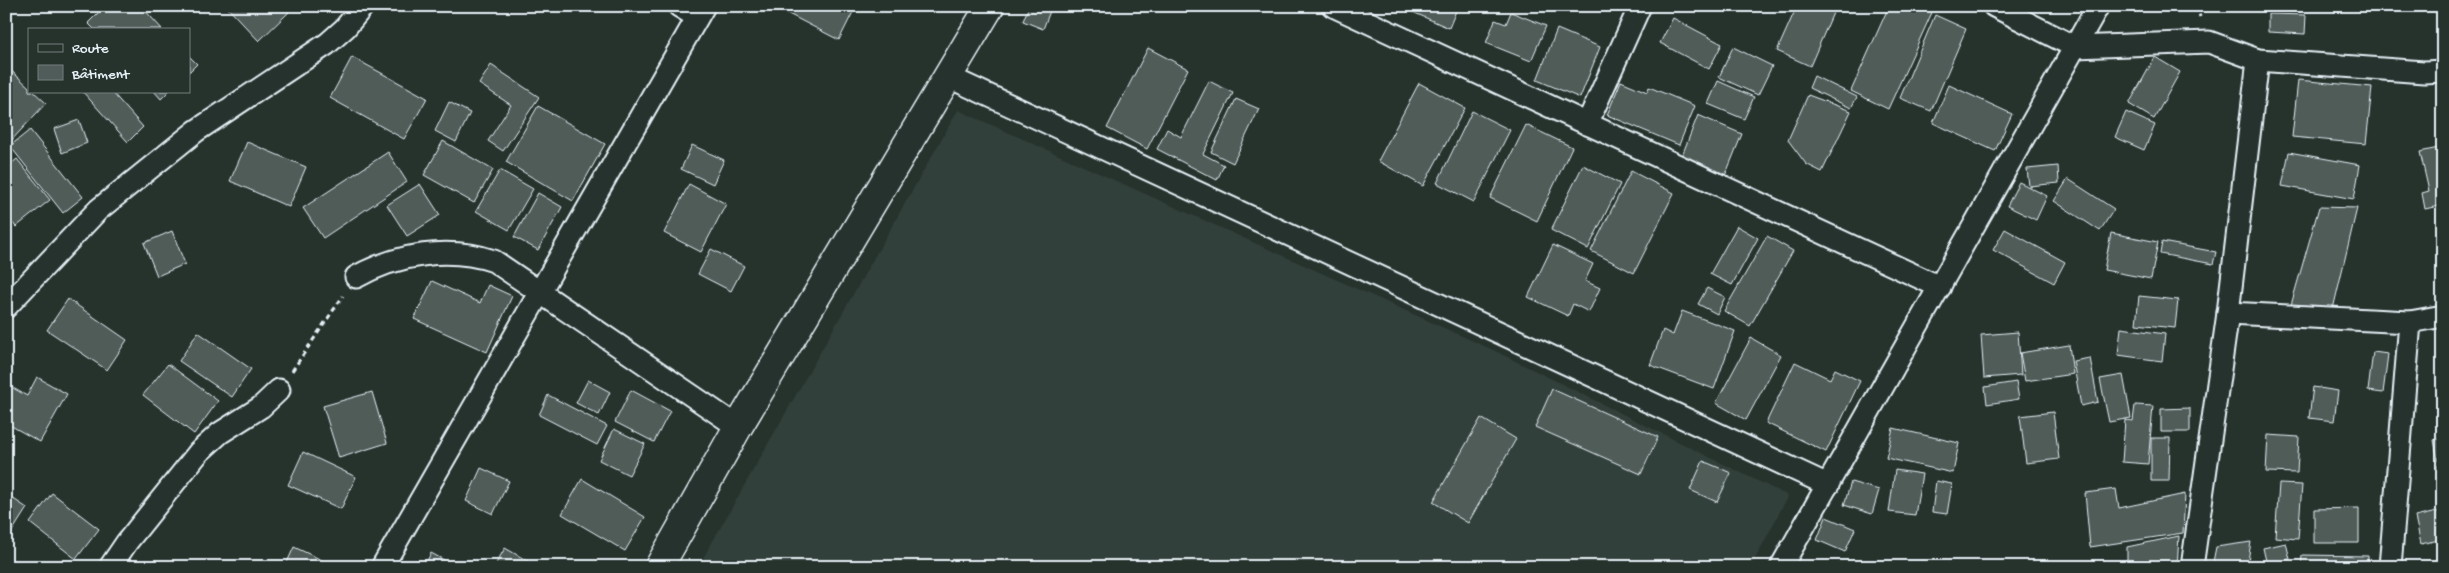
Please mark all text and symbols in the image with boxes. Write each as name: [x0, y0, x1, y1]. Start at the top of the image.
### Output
legend: [28, 28, 190, 92]
text: Route: [72, 40, 109, 58]
text: Bâtiment: [71, 66, 131, 84]

